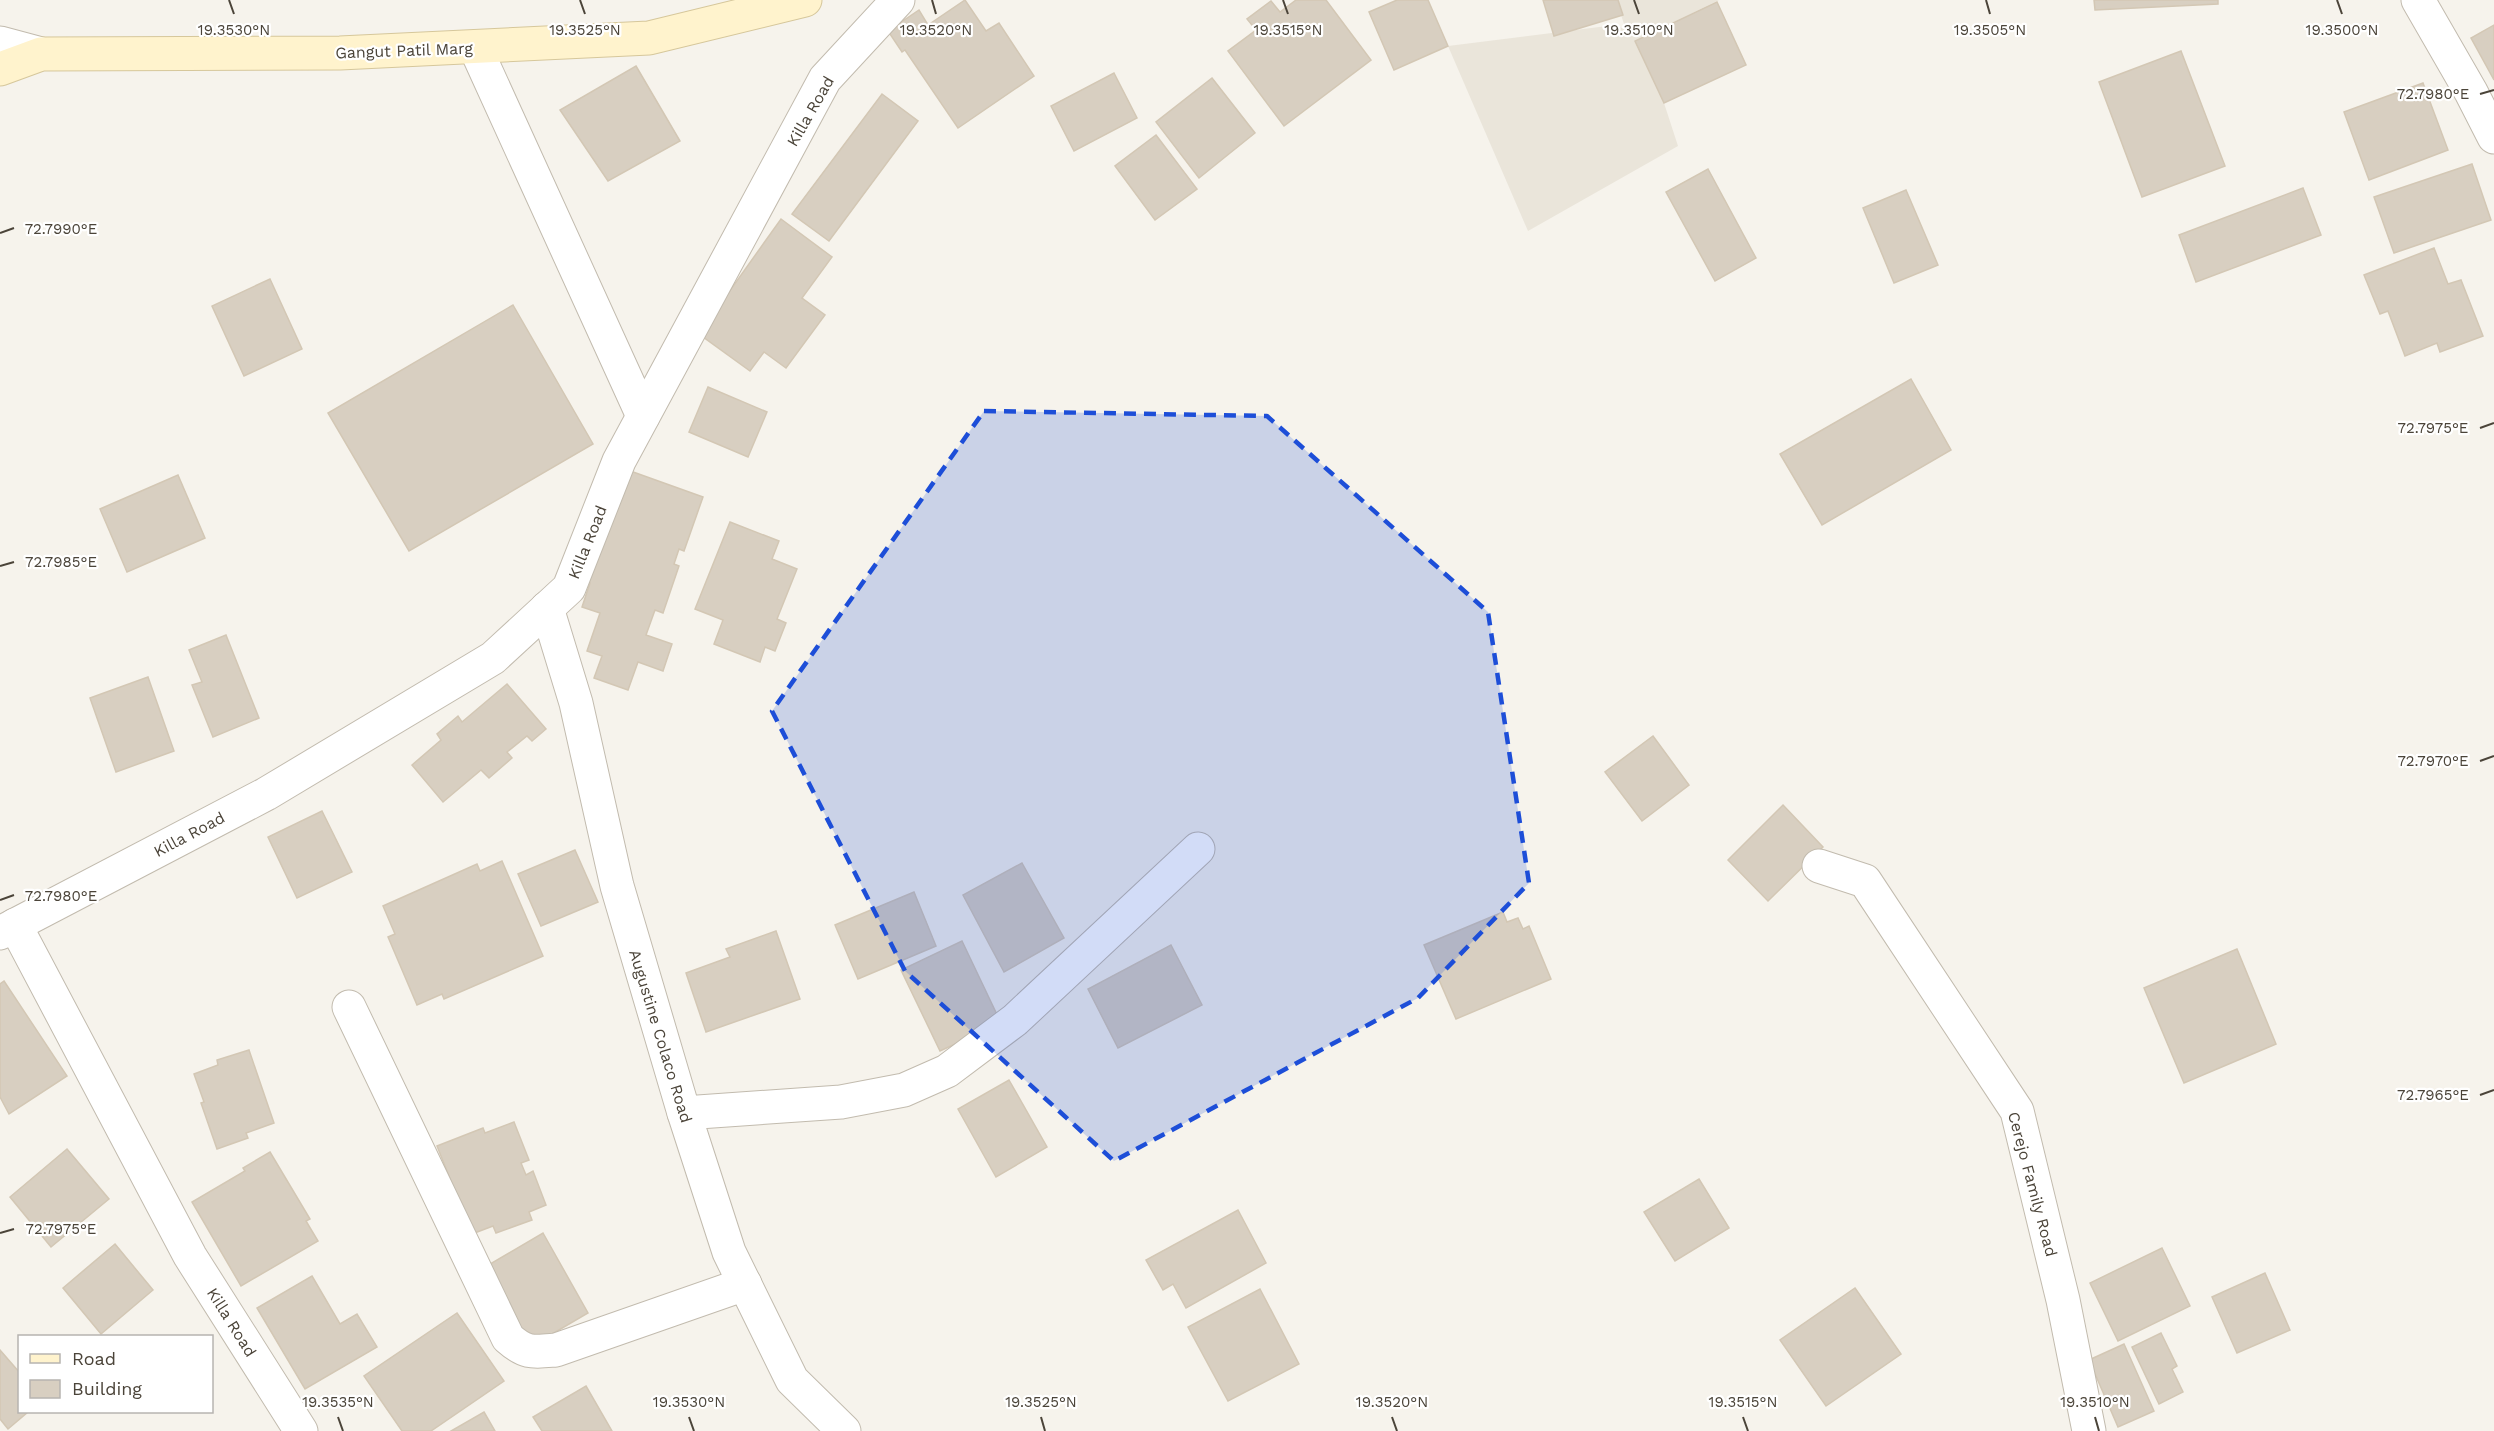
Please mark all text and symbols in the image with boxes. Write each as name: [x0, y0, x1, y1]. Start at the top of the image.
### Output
text: 19.3530°N: [198, 21, 270, 39]
text: 19.3525°N: [549, 21, 621, 39]
text: 19.3520°N: [900, 21, 972, 39]
text: 19.3515°N: [1254, 21, 1322, 39]
text: 19.3510°N: [1604, 21, 1674, 39]
text: 19.3505°N: [1954, 21, 2026, 39]
text: 19.3500°N: [2306, 21, 2378, 39]
street label: Gangut Patil Marg: [335, 39, 474, 62]
street label: Killa Road: [783, 73, 838, 150]
text: 72.7980°E: [2397, 85, 2469, 103]
text: 72.7990°E: [25, 220, 97, 238]
text: 72.7975°E: [2398, 419, 2468, 437]
street label: Killa Road: [564, 503, 611, 582]
text: 72.7985°E: [25, 553, 97, 571]
text: 72.7970°E: [2397, 752, 2469, 770]
street label: Killa Road: [150, 808, 228, 861]
text: 72.7980°E: [25, 887, 97, 905]
street label: Augustine Colaco Road: [625, 947, 696, 1125]
text: 72.7965°E: [2397, 1086, 2469, 1104]
street label: Cerejo Family Road: [2004, 1110, 2061, 1259]
text: 72.7975°E: [26, 1220, 96, 1238]
street label: Killa Road: [203, 1284, 260, 1360]
legend: [18, 1335, 213, 1413]
text: Road: [72, 1348, 116, 1369]
text: Building: [72, 1378, 142, 1399]
text: 19.3535°N: [302, 1393, 374, 1411]
text: 19.3530°N: [653, 1393, 725, 1411]
text: 19.3525°N: [1005, 1393, 1077, 1411]
text: 19.3520°N: [1356, 1393, 1428, 1411]
text: 19.3515°N: [1709, 1393, 1777, 1411]
text: 19.3510°N: [2060, 1393, 2130, 1411]

